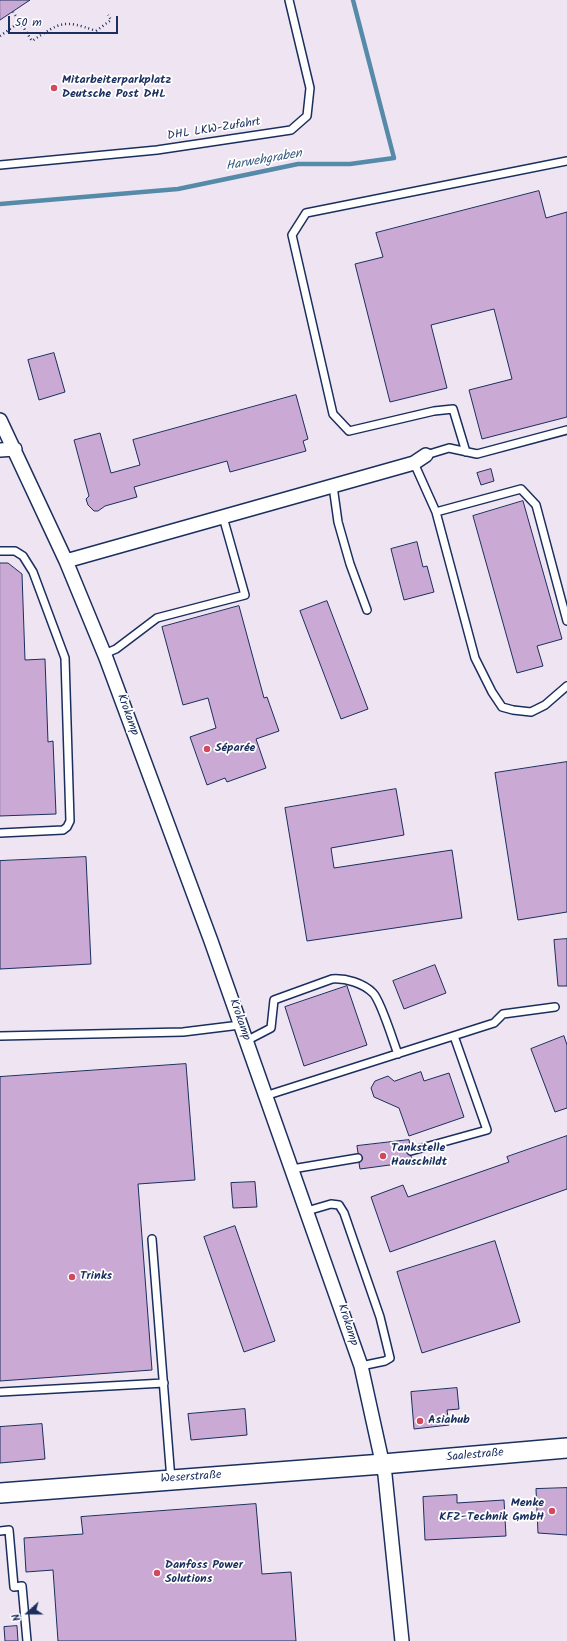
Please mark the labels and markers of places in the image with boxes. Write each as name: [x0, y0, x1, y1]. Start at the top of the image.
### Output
place label: Mitarbeiterparkplatz Deutsche Post DHL: [62, 74, 171, 102]
marker: Mitarbeiterparkplatz Deutsche Post DHL: [49, 83, 59, 93]
place label: Séparée: [215, 742, 255, 756]
marker: Séparée: [202, 744, 212, 754]
place label: Tankstelle Hauschildt: [391, 1142, 447, 1170]
marker: Tankstelle Hauschildt: [378, 1151, 388, 1161]
place label: Trinks: [80, 1270, 112, 1284]
marker: Trinks: [67, 1272, 77, 1282]
place label: Asiahub: [428, 1414, 470, 1428]
marker: Asiahub: [415, 1416, 425, 1426]
place label: Menke KFZ-Technik GmbH: [439, 1497, 544, 1525]
marker: Menke KFZ-Technik GmbH: [547, 1506, 557, 1516]
place label: Danfoss Power Solutions: [165, 1559, 243, 1587]
marker: Danfoss Power Solutions: [152, 1568, 162, 1578]

